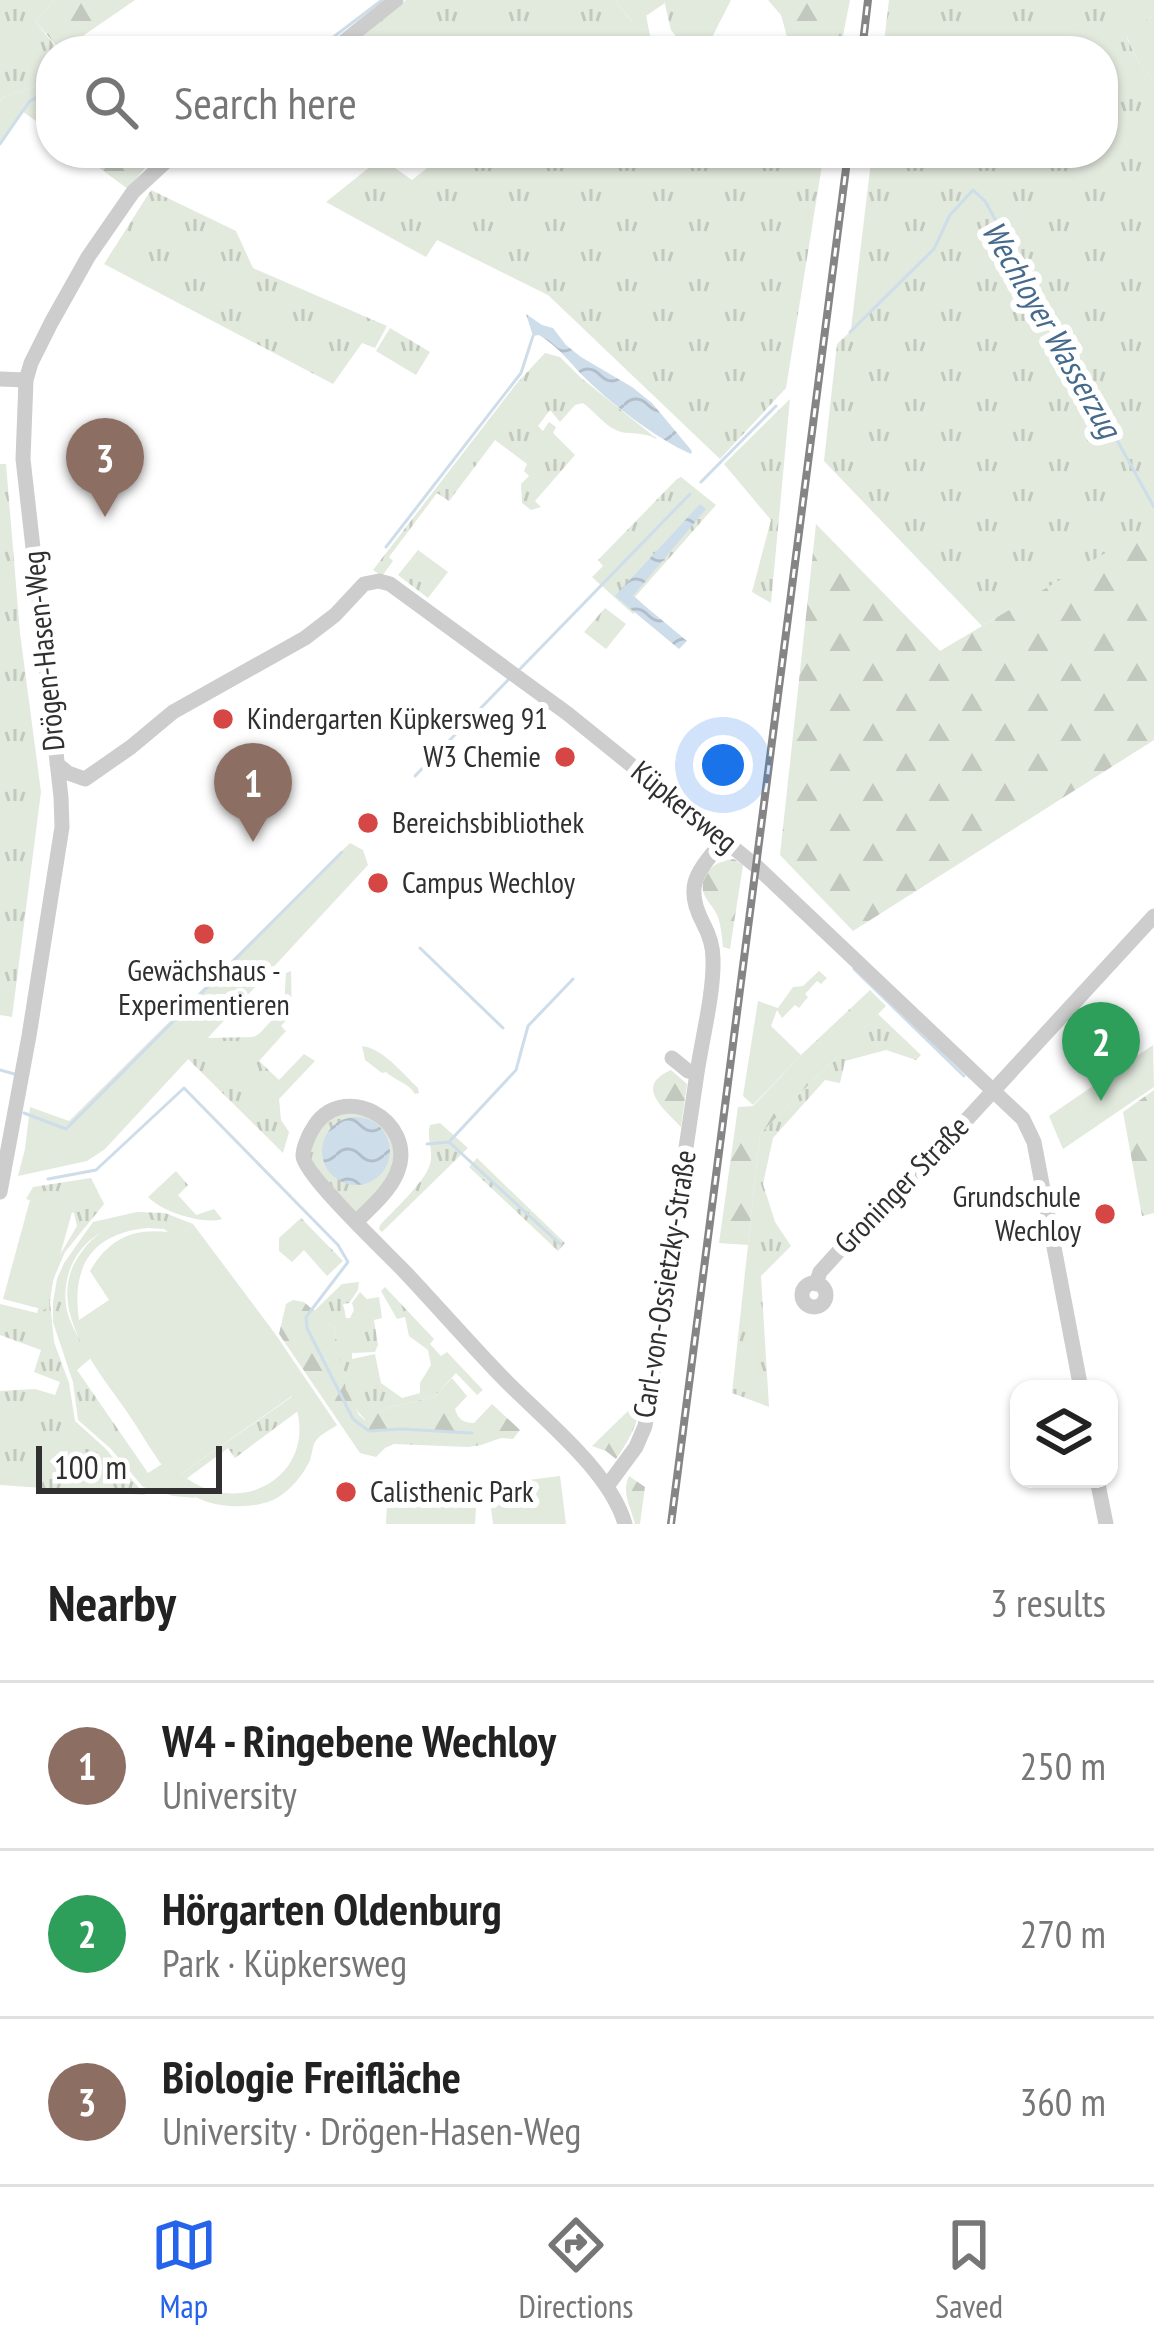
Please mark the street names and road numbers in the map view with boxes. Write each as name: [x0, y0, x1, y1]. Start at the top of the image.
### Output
street label: Drögen-Hasen-Weg: [13, 549, 72, 753]
street label: Küpkersweg: [624, 751, 746, 860]
street label: Groninger Straße: [825, 1107, 976, 1261]
street label: Carl-von-Ossietzky-Straße: [623, 1147, 704, 1420]

